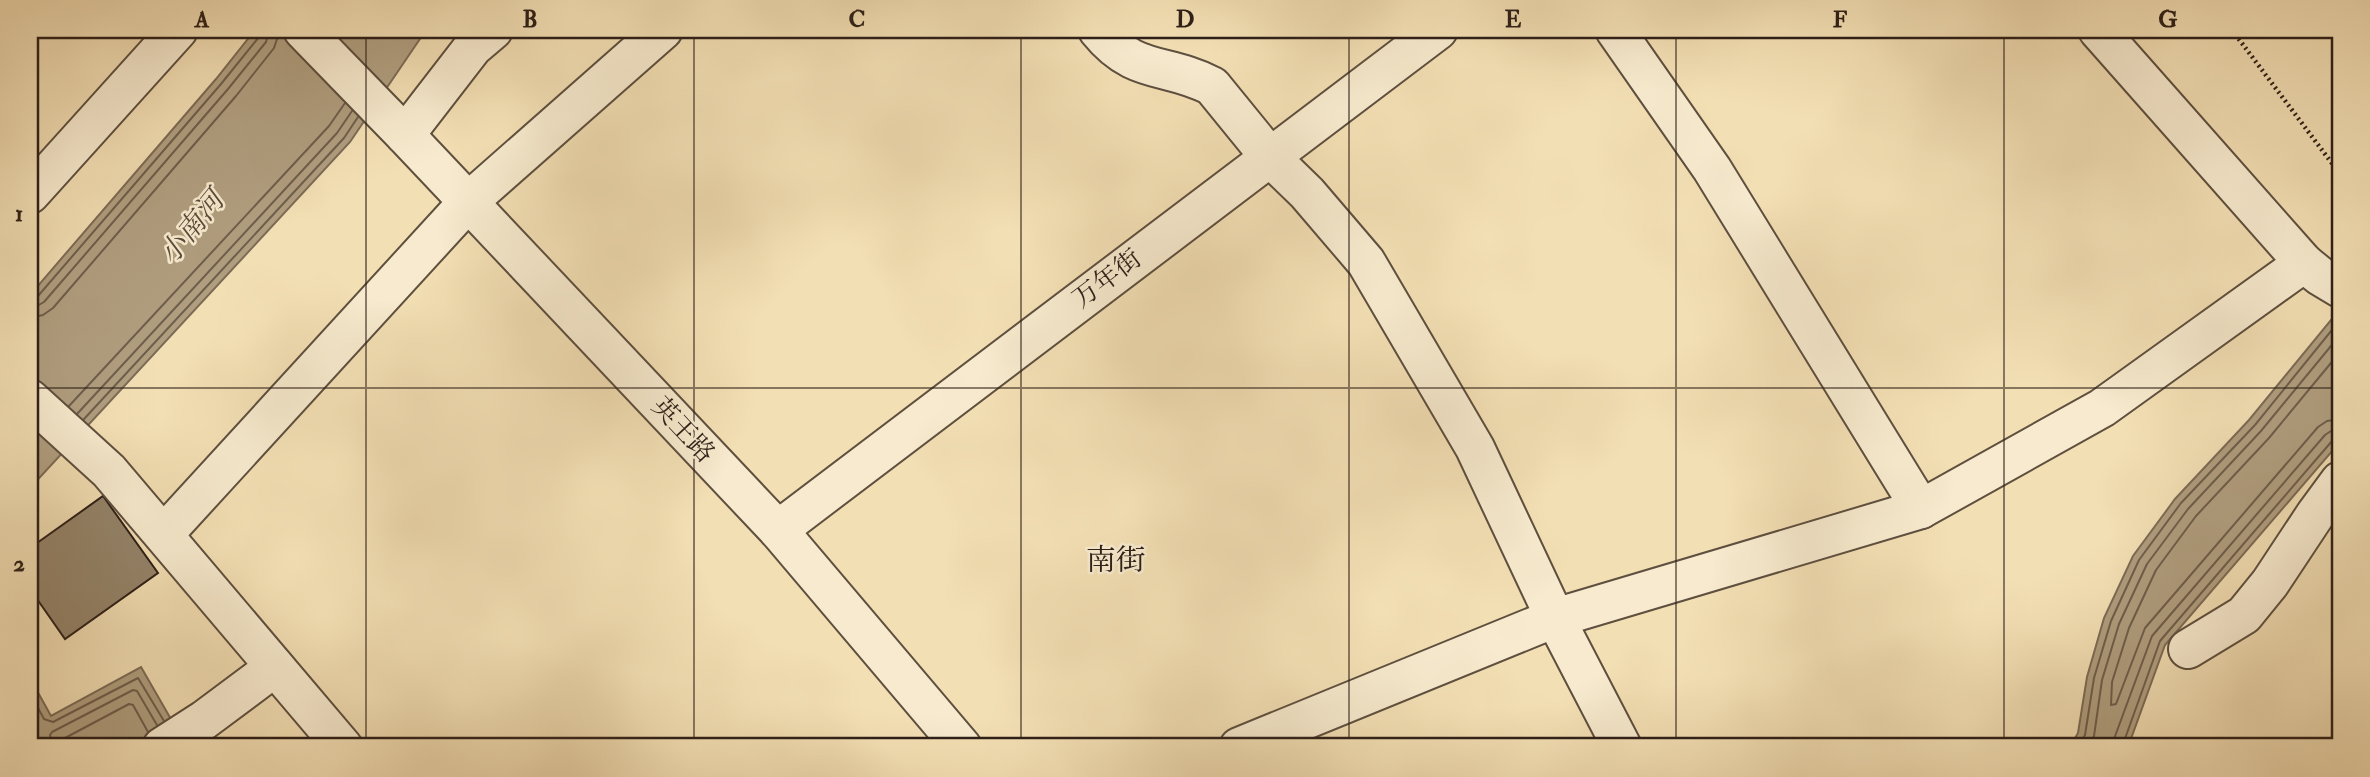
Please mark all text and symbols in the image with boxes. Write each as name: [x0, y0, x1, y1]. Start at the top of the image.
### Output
text: A: [194, 5, 210, 34]
text: B: [522, 5, 538, 34]
text: C: [849, 5, 865, 34]
text: D: [1176, 5, 1194, 34]
text: E: [1505, 5, 1522, 34]
text: F: [1833, 5, 1848, 34]
text: G: [2158, 5, 2178, 34]
water label: 小南河: [152, 180, 235, 272]
text: 1: [15, 199, 23, 228]
street label: 万年街: [1066, 243, 1148, 315]
street label: 英王路: [645, 391, 721, 469]
district label: 南街: [1086, 542, 1146, 579]
text: 2: [13, 549, 25, 578]

